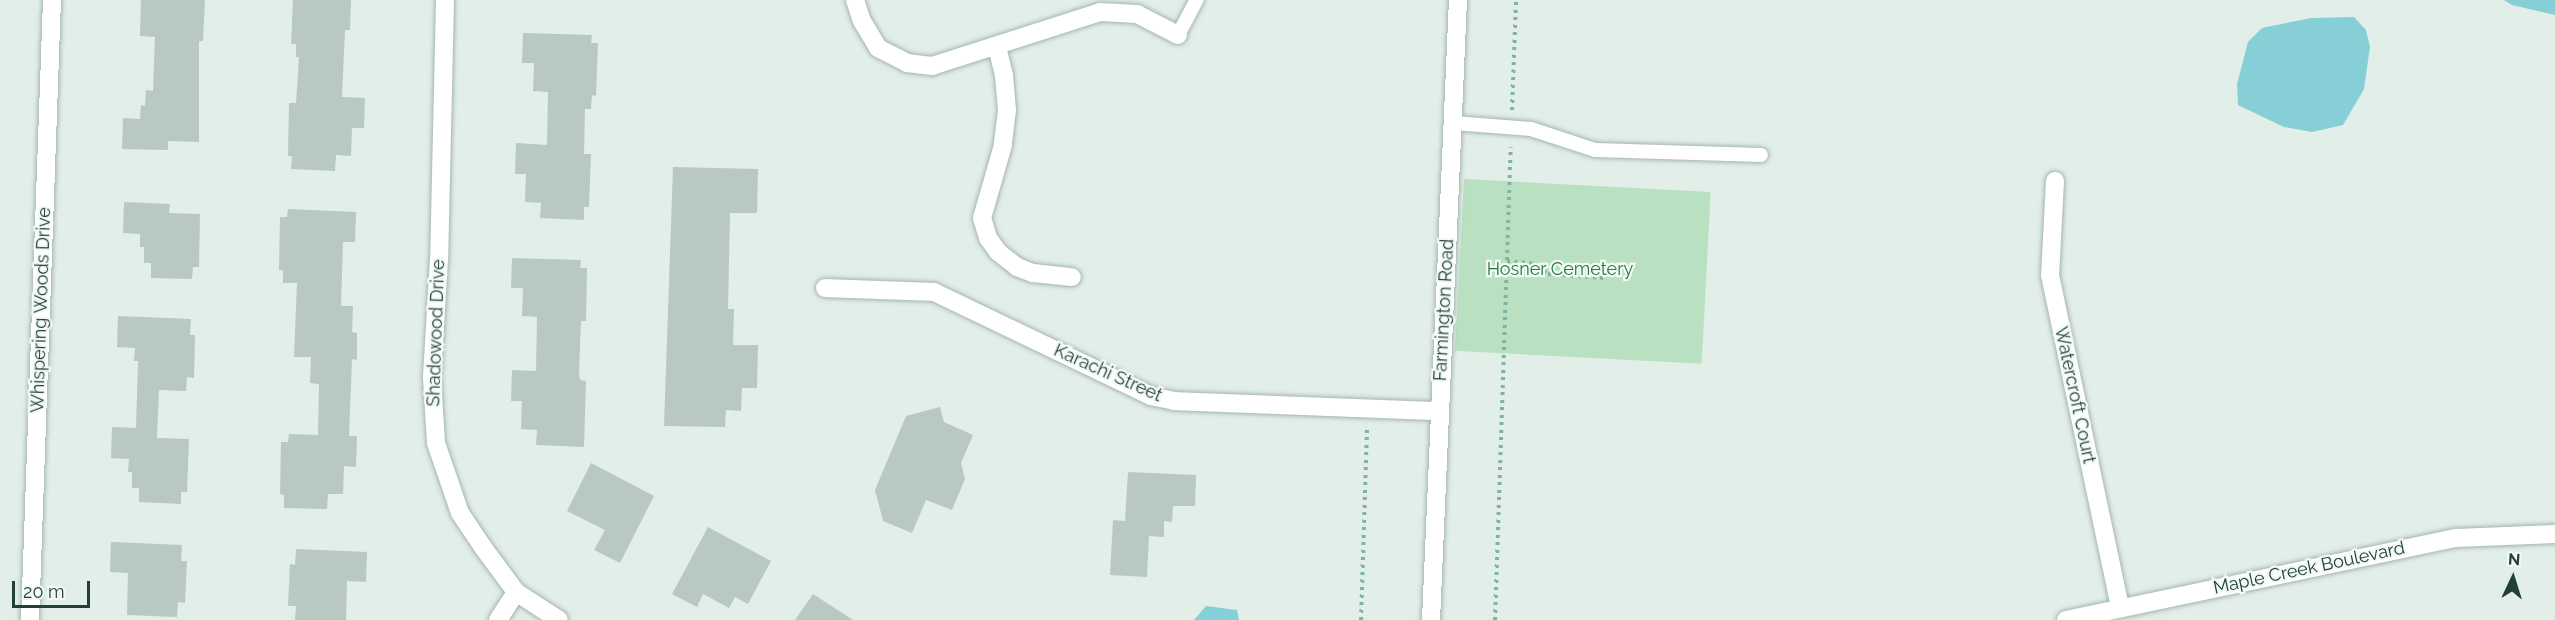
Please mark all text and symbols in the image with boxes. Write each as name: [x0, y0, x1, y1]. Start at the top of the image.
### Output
street label: Whispering Woods Drive: [27, 206, 55, 414]
street label: Farmington Road: [1429, 238, 1459, 382]
park label: Hosner Cemetery: [1487, 258, 1633, 280]
street label: Shadowood Drive: [423, 259, 449, 407]
street label: Watercroft Court: [2050, 325, 2100, 465]
street label: Karachi Street: [1050, 339, 1166, 407]
street label: Maple Creek Boulevard: [2211, 537, 2407, 599]
north arrow: [2483, 548, 2543, 608]
text: N: [2508, 550, 2521, 569]
scale bar: [15, 569, 93, 607]
text: 20 m: [23, 581, 65, 602]

